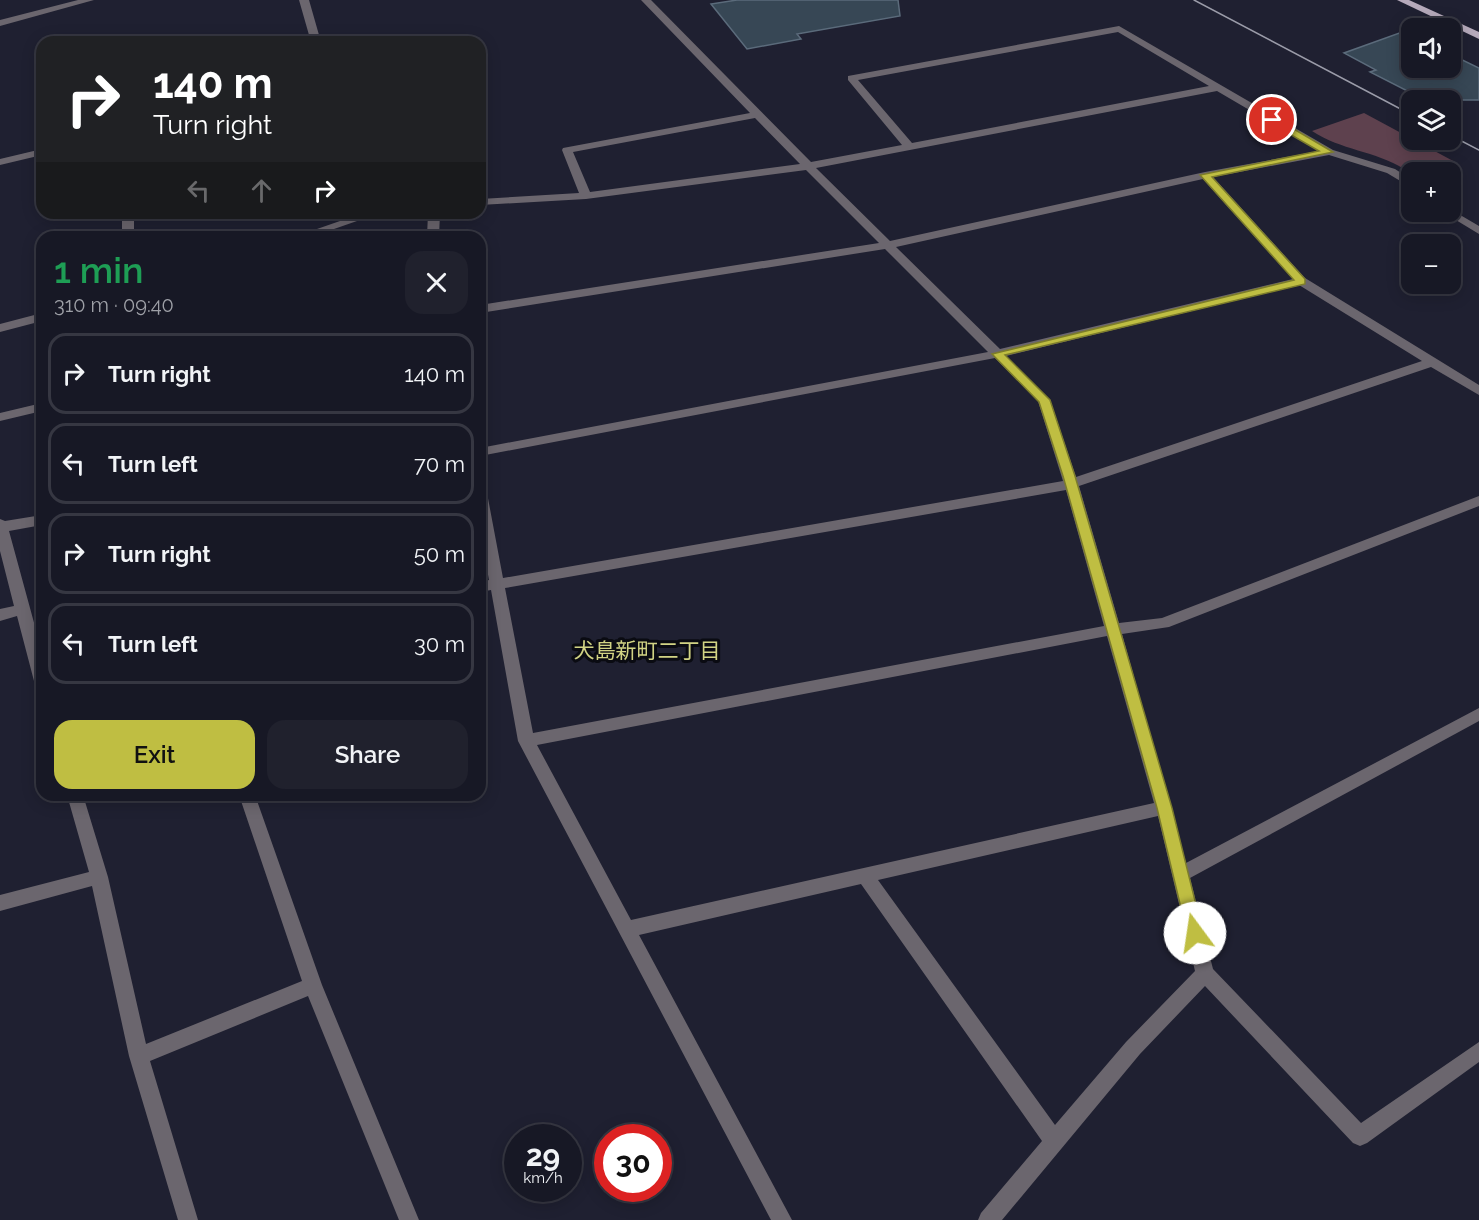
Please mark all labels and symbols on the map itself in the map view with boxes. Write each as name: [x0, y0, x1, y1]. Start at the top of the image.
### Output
pin: [1246, 94, 1297, 145]
district label: 犬島新町二丁目: [574, 638, 721, 663]
position arrow: [1163, 901, 1227, 965]
speed limit sign: 30: [594, 1124, 672, 1202]

